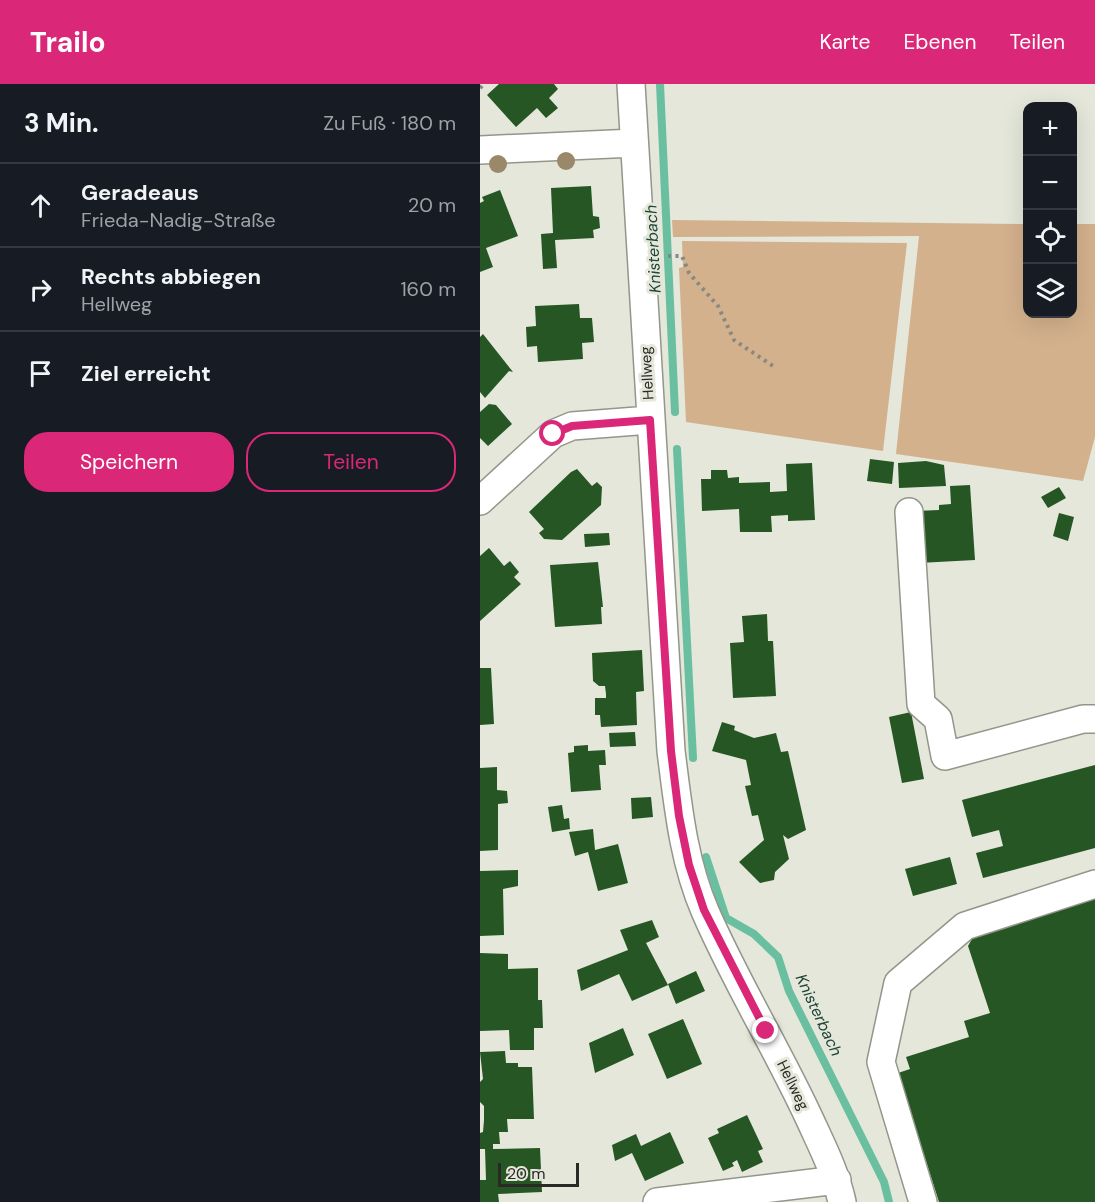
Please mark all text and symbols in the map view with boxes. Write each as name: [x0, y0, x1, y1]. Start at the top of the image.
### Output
text: Trailo: [30, 24, 106, 61]
text: Karte: [820, 28, 870, 56]
text: Ebenen: [903, 28, 976, 56]
text: Teilen: [1009, 28, 1065, 56]
map controls: [1023, 102, 1077, 318]
button: +: [1023, 102, 1077, 156]
text: 3 Min.: [24, 106, 99, 140]
text: Zu Fuß · 180 m: [323, 110, 456, 136]
button: −: [1023, 156, 1077, 210]
text: Geradeaus: [81, 178, 199, 207]
icon: ahead: [24, 189, 57, 222]
text: 20 m: [408, 192, 456, 218]
water label: Knisterbach: [640, 204, 666, 294]
text: Frieda-Nadig-Straße: [81, 207, 276, 233]
button: locate: [1023, 210, 1077, 264]
text: Rechts abbiegen: [81, 262, 261, 291]
button: layers: [1023, 264, 1077, 318]
icon: right: [24, 273, 57, 306]
text: 160 m: [400, 276, 456, 302]
text: Hellweg: [81, 291, 152, 317]
street label: Hellweg: [636, 346, 658, 400]
icon: arrive: [24, 357, 57, 390]
text: Ziel erreicht: [81, 359, 211, 388]
route start: [539, 420, 565, 446]
button: Speichern: [24, 432, 234, 492]
button: Teilen: [246, 432, 456, 492]
water label: Knisterbach: [791, 970, 847, 1060]
route end: [752, 1017, 778, 1043]
street label: Hellweg: [772, 1057, 814, 1113]
scale bar: [498, 1160, 579, 1188]
text: 20 m: [507, 1163, 546, 1184]

